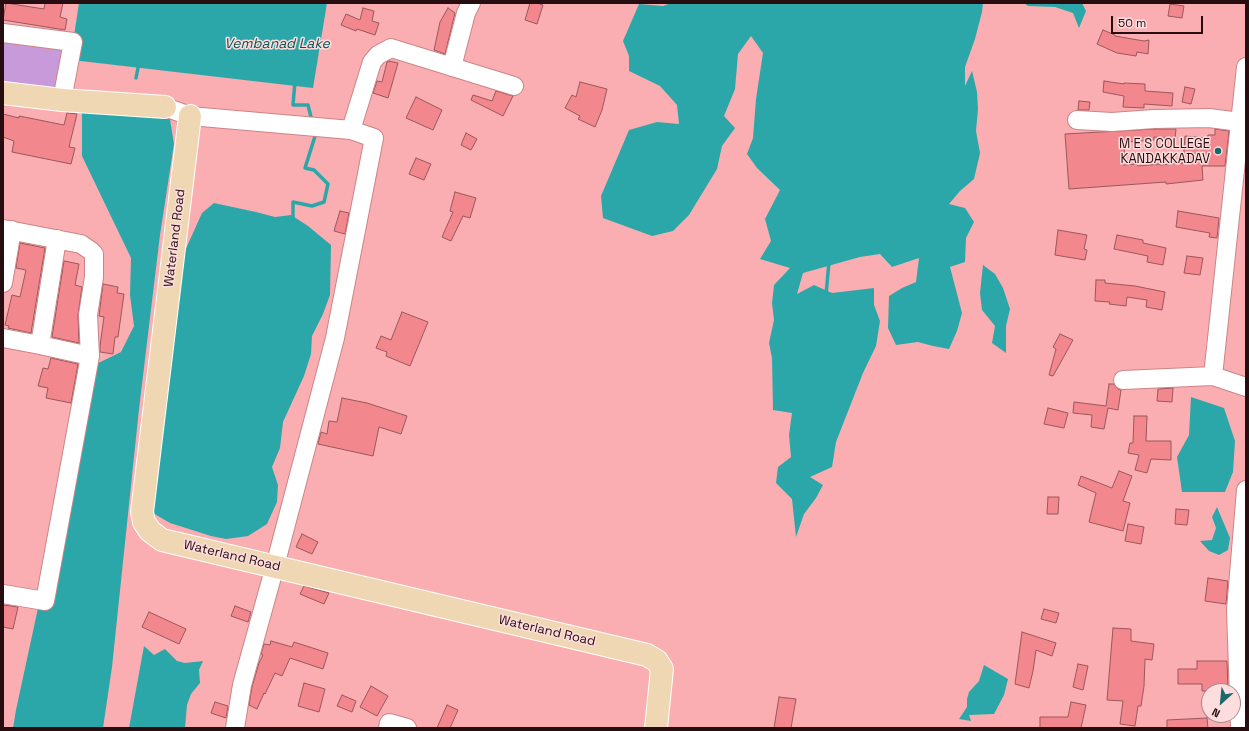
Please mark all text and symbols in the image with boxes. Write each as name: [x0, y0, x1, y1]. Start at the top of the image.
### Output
scale bar: [1113, 8, 1205, 34]
text: 50 m: [1118, 15, 1146, 31]
water label: Vembanad Lake: [224, 36, 330, 52]
place label: M E S COLLEGE KANDAKKADAV: [1119, 136, 1210, 167]
marker: M E S COLLEGE KANDAKKADAV: [1213, 146, 1223, 156]
street label: Waterland Road: [161, 188, 189, 288]
street label: Waterland Road: [182, 537, 282, 575]
street label: Waterland Road: [497, 612, 597, 650]
north arrow: [1201, 683, 1241, 723]
text: N: [1210, 705, 1222, 721]

